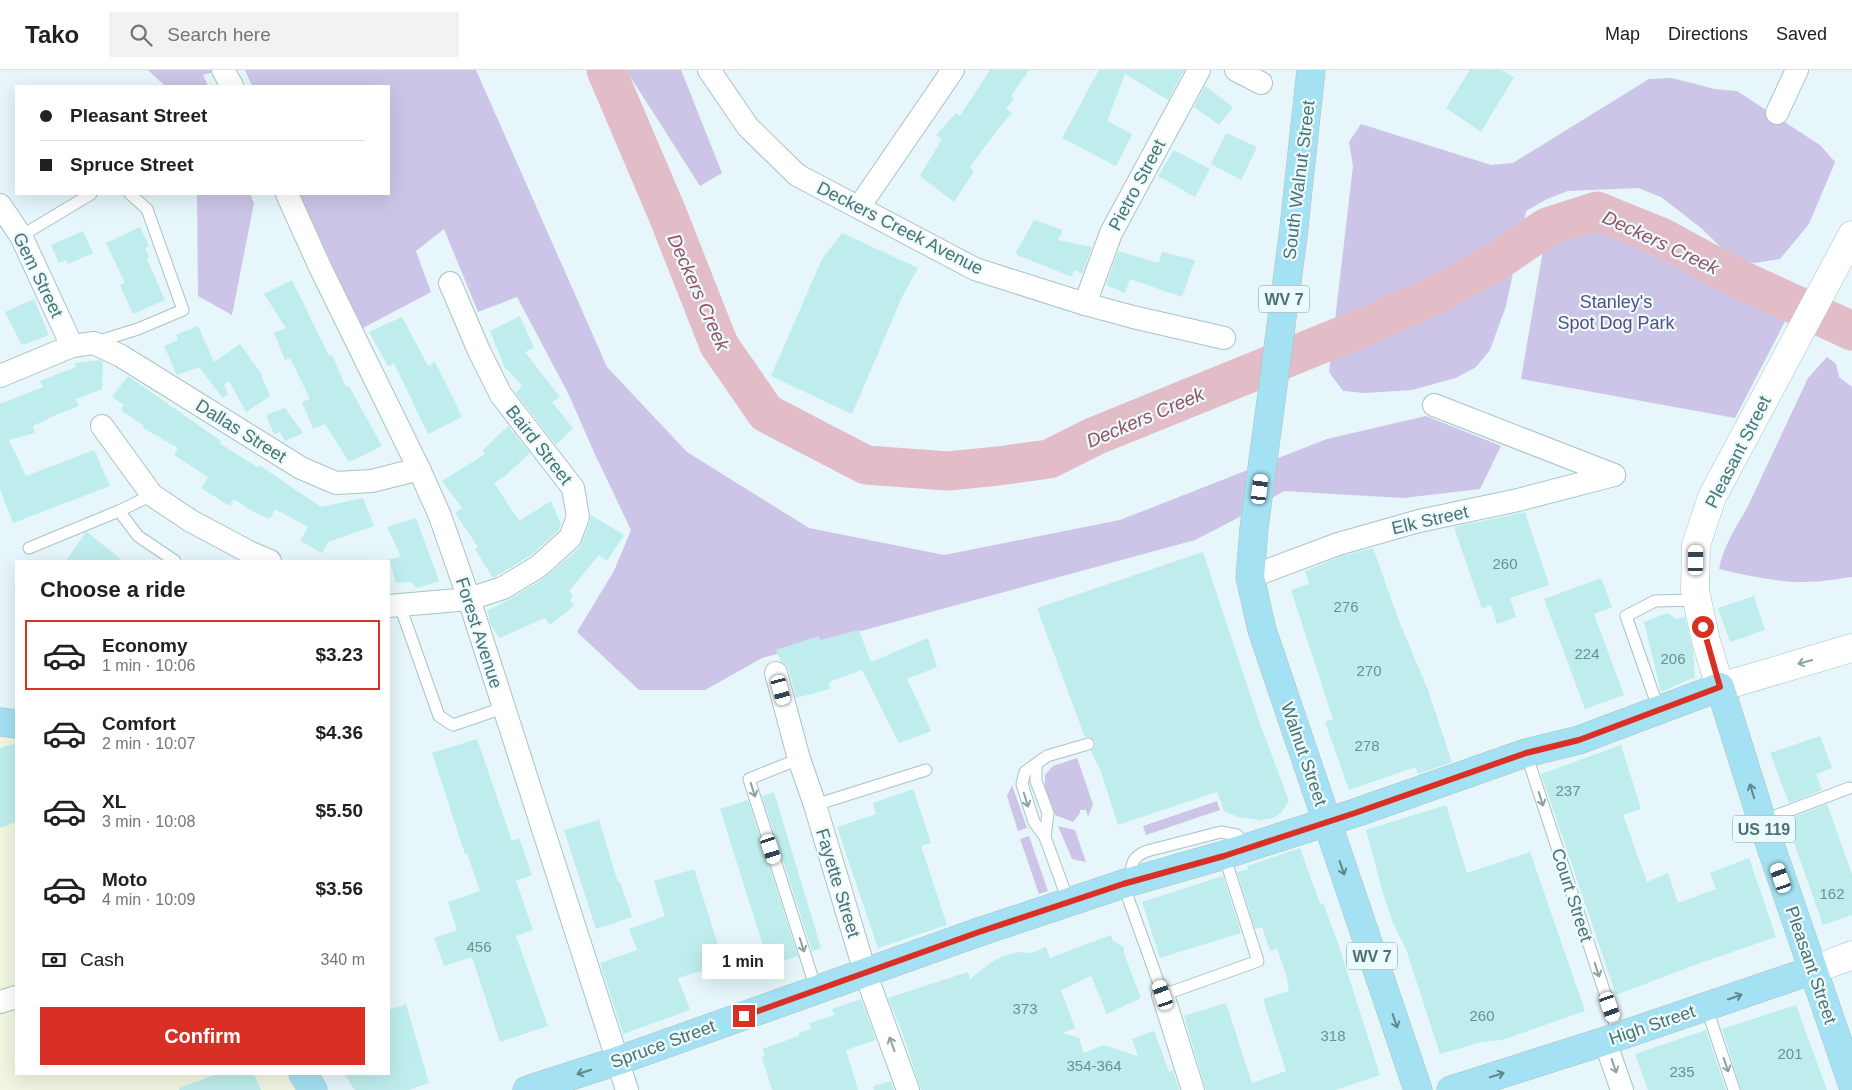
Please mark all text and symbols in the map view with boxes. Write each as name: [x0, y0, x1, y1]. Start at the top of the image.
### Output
search box: [109, 12, 459, 57]
text: Tako: [25, 21, 79, 48]
icon: search: [127, 21, 155, 49]
text: Search here: [167, 24, 271, 45]
text: Map: [1605, 24, 1640, 44]
text: Directions: [1668, 24, 1748, 44]
text: Saved: [1776, 24, 1827, 44]
street label: South Walnut Street: [1279, 99, 1319, 261]
text: Pleasant Street: [70, 105, 207, 126]
street label: Pietro Street: [1105, 136, 1169, 234]
text: Spruce Street: [70, 154, 194, 175]
street label: Deckers Creek Avenue: [814, 177, 986, 279]
water label: Deckers Creek: [1599, 206, 1724, 279]
street label: Gem Street: [9, 229, 67, 321]
water label: Deckers Creek: [663, 231, 734, 355]
road number: WV 7: [1259, 285, 1309, 312]
park label: Stanley's Spot Dog Park: [1557, 292, 1676, 333]
water label: Deckers Creek: [1083, 383, 1209, 452]
street label: Pleasant Street: [1701, 393, 1775, 511]
street label: Dallas Street: [192, 395, 290, 467]
street label: Baird Street: [502, 401, 576, 489]
car: [1250, 473, 1269, 505]
street label: Elk Street: [1390, 501, 1470, 539]
car: [1688, 545, 1703, 575]
house number: 260: [1492, 555, 1518, 572]
street label: Forest Avenue: [452, 575, 506, 691]
text: Choose a ride: [40, 577, 185, 602]
house number: 276: [1333, 598, 1359, 615]
route start: [1692, 616, 1714, 638]
icon: car: [42, 633, 87, 678]
text: Economy: [102, 635, 188, 656]
text: $3.23: [315, 644, 363, 665]
house number: 224: [1574, 645, 1600, 662]
house number: 206: [1660, 650, 1686, 667]
text: 1 min · 10:06: [102, 657, 195, 674]
one-way arrow: [1798, 657, 1814, 667]
house number: 270: [1356, 662, 1382, 679]
car: [769, 674, 792, 706]
street label: Walnut Street: [1277, 700, 1331, 808]
icon: car: [42, 711, 87, 756]
text: Comfort: [102, 713, 176, 734]
text: $4.36: [315, 722, 363, 743]
text: 2 min · 10:07: [102, 735, 195, 752]
house number: 278: [1354, 737, 1380, 754]
one-way arrow: [748, 782, 758, 798]
house number: 237: [1555, 782, 1581, 799]
one-way arrow: [1747, 783, 1757, 799]
icon: car: [42, 789, 87, 834]
text: XL: [102, 791, 126, 812]
one-way arrow: [1022, 791, 1032, 807]
one-way arrow: [1537, 791, 1546, 806]
text: $5.50: [315, 800, 363, 821]
text: 3 min · 10:08: [102, 813, 195, 830]
road number: US 119: [1733, 816, 1795, 842]
street label: Fayette Street: [812, 826, 864, 940]
car: [759, 832, 782, 866]
street label: Court Street: [1547, 846, 1597, 944]
one-way arrow: [1338, 859, 1347, 875]
car: [1769, 861, 1792, 895]
icon: car: [42, 867, 87, 912]
text: Moto: [102, 869, 147, 890]
text: $3.56: [315, 878, 363, 899]
house number: 162: [1819, 885, 1845, 902]
text: 4 min · 10:09: [102, 891, 195, 908]
street label: Pleasant Street: [1782, 904, 1840, 1026]
one-way arrow: [798, 937, 807, 952]
house number: 456: [466, 938, 492, 955]
road number: WV 7: [1347, 942, 1397, 969]
callout: 1 min: [703, 944, 785, 978]
icon: cash: [40, 946, 68, 974]
text: Cash: [80, 949, 124, 970]
text: 340 m: [321, 951, 365, 968]
text: 1 min: [722, 953, 764, 970]
one-way arrow: [1593, 962, 1602, 977]
car: [1151, 978, 1174, 1012]
car: [1598, 990, 1621, 1024]
one-way arrow: [1726, 991, 1742, 1001]
house number: 373: [1012, 1000, 1038, 1017]
street label: High Street: [1606, 1001, 1698, 1049]
route end: [733, 1005, 755, 1027]
button: Confirm: [40, 1007, 365, 1065]
house number: 260: [1469, 1007, 1495, 1024]
one-way arrow: [1391, 1013, 1400, 1029]
street label: Spruce Street: [608, 1016, 718, 1072]
house number: 318: [1320, 1027, 1346, 1044]
one-way arrow: [886, 1037, 896, 1052]
house number: 201: [1777, 1045, 1803, 1062]
house number: 354-364: [1066, 1057, 1122, 1074]
one-way arrow: [1610, 1057, 1619, 1073]
one-way arrow: [1722, 1057, 1731, 1072]
house number: 235: [1669, 1063, 1695, 1080]
one-way arrow: [576, 1067, 592, 1077]
one-way arrow: [1489, 1070, 1505, 1080]

